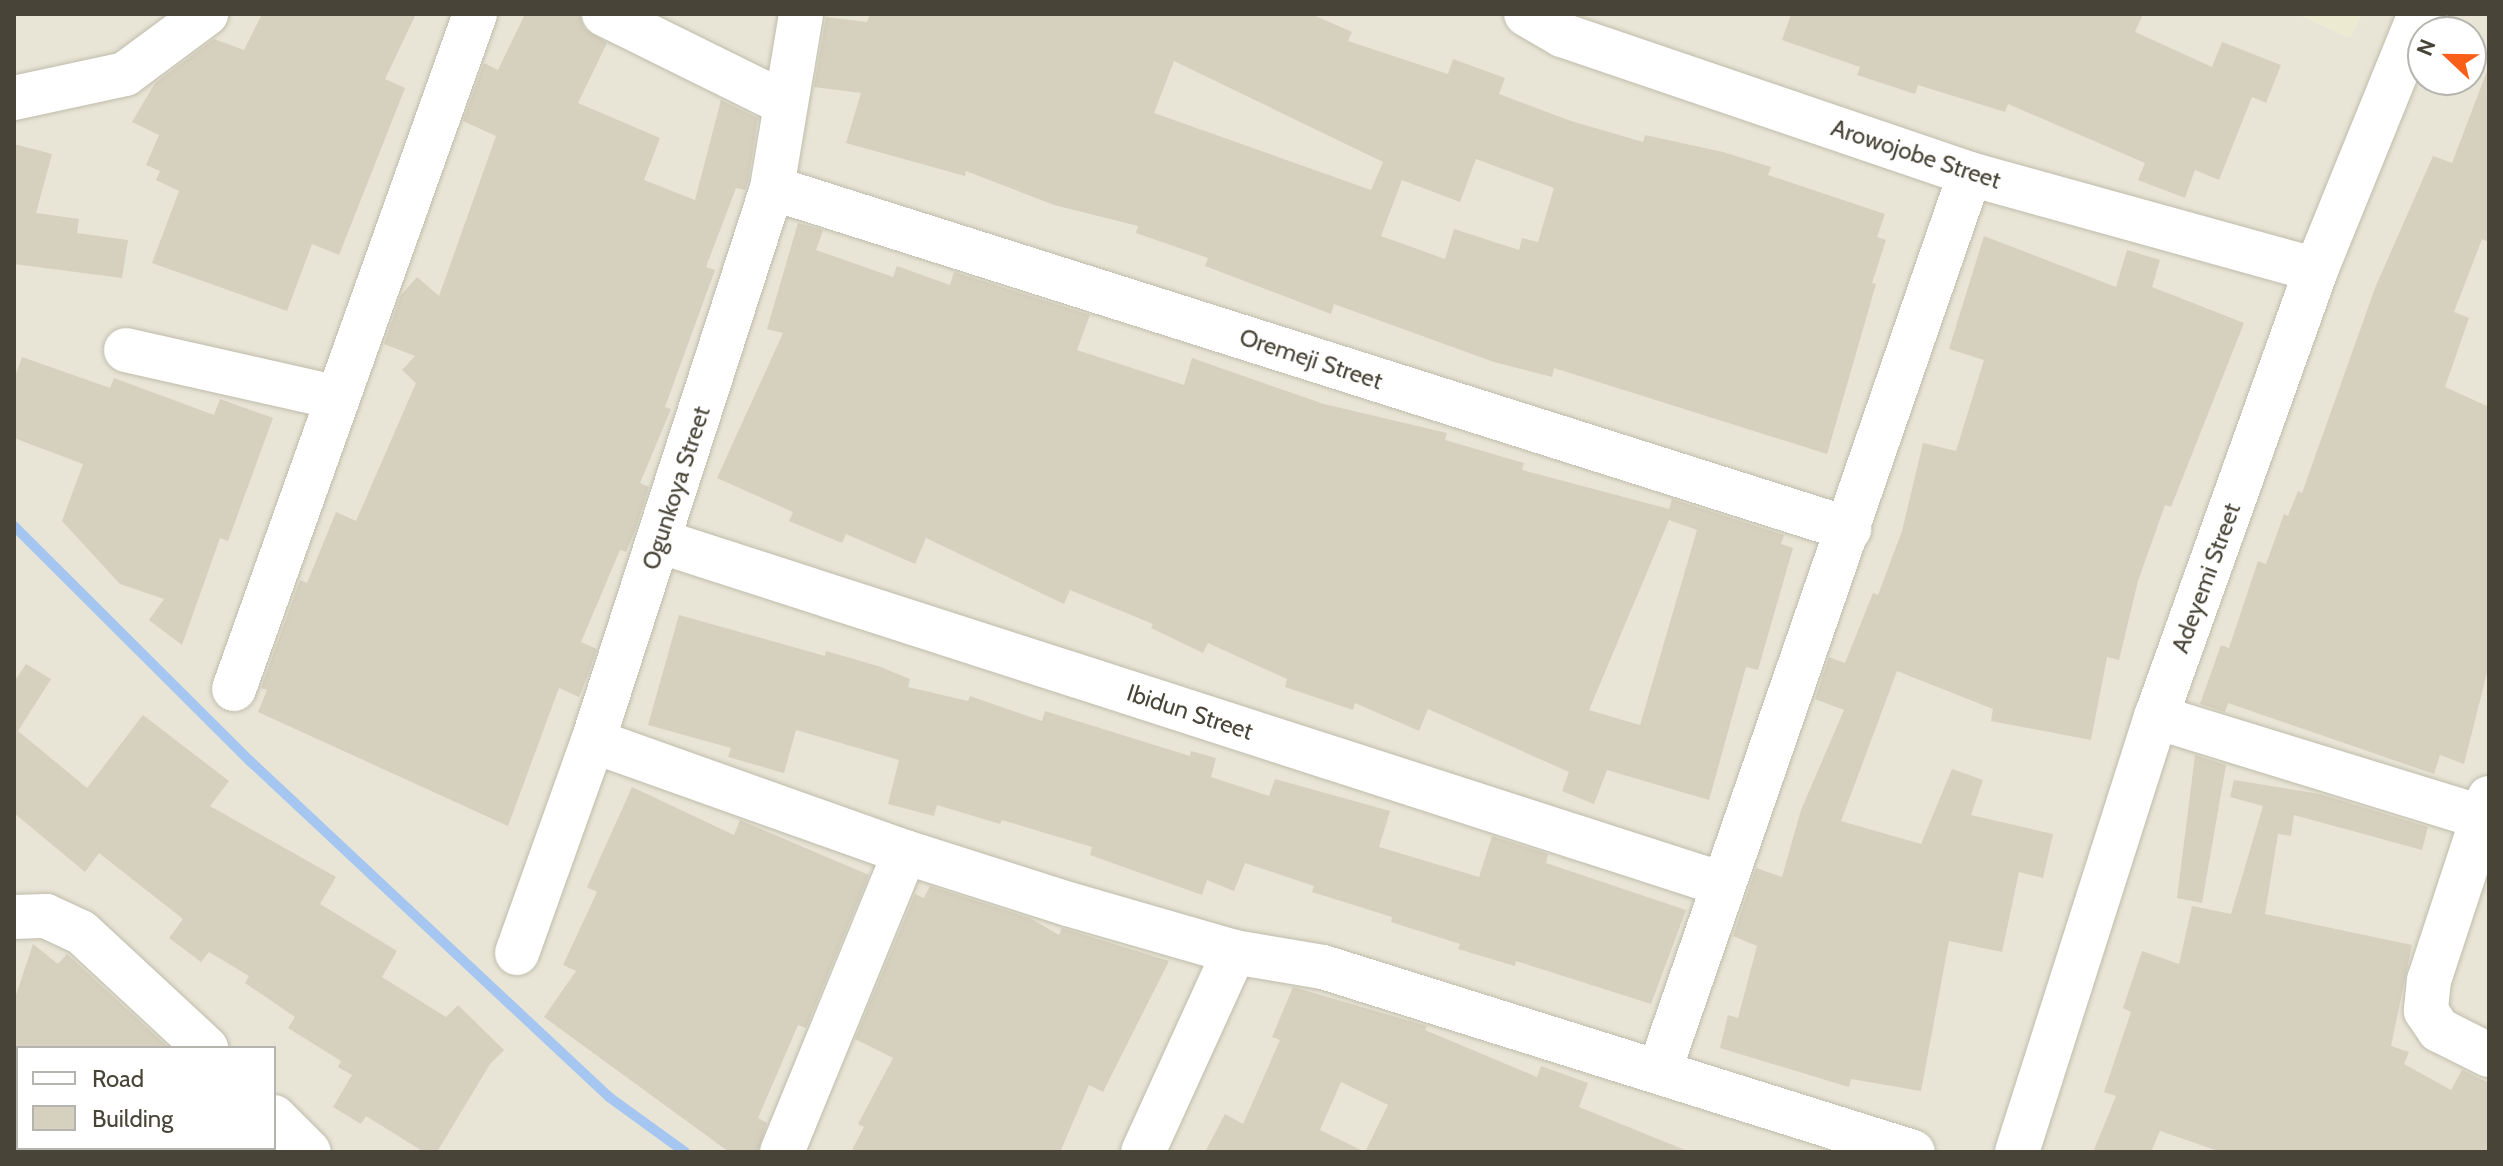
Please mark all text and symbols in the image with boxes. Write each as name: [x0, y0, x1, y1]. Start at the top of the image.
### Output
north arrow: [2407, 16, 2487, 96]
text: N: [2411, 35, 2442, 60]
street label: Arowojobe Street: [1828, 113, 2004, 195]
street label: Oremeji Street: [1236, 322, 1386, 396]
street label: Ogunkoya Street: [636, 403, 716, 573]
street label: Adeyemi Street: [2166, 499, 2246, 657]
street label: Ibidun Street: [1123, 678, 1257, 746]
legend: [16, 1046, 276, 1150]
text: Road: [92, 1064, 144, 1093]
text: Building: [92, 1104, 173, 1133]

